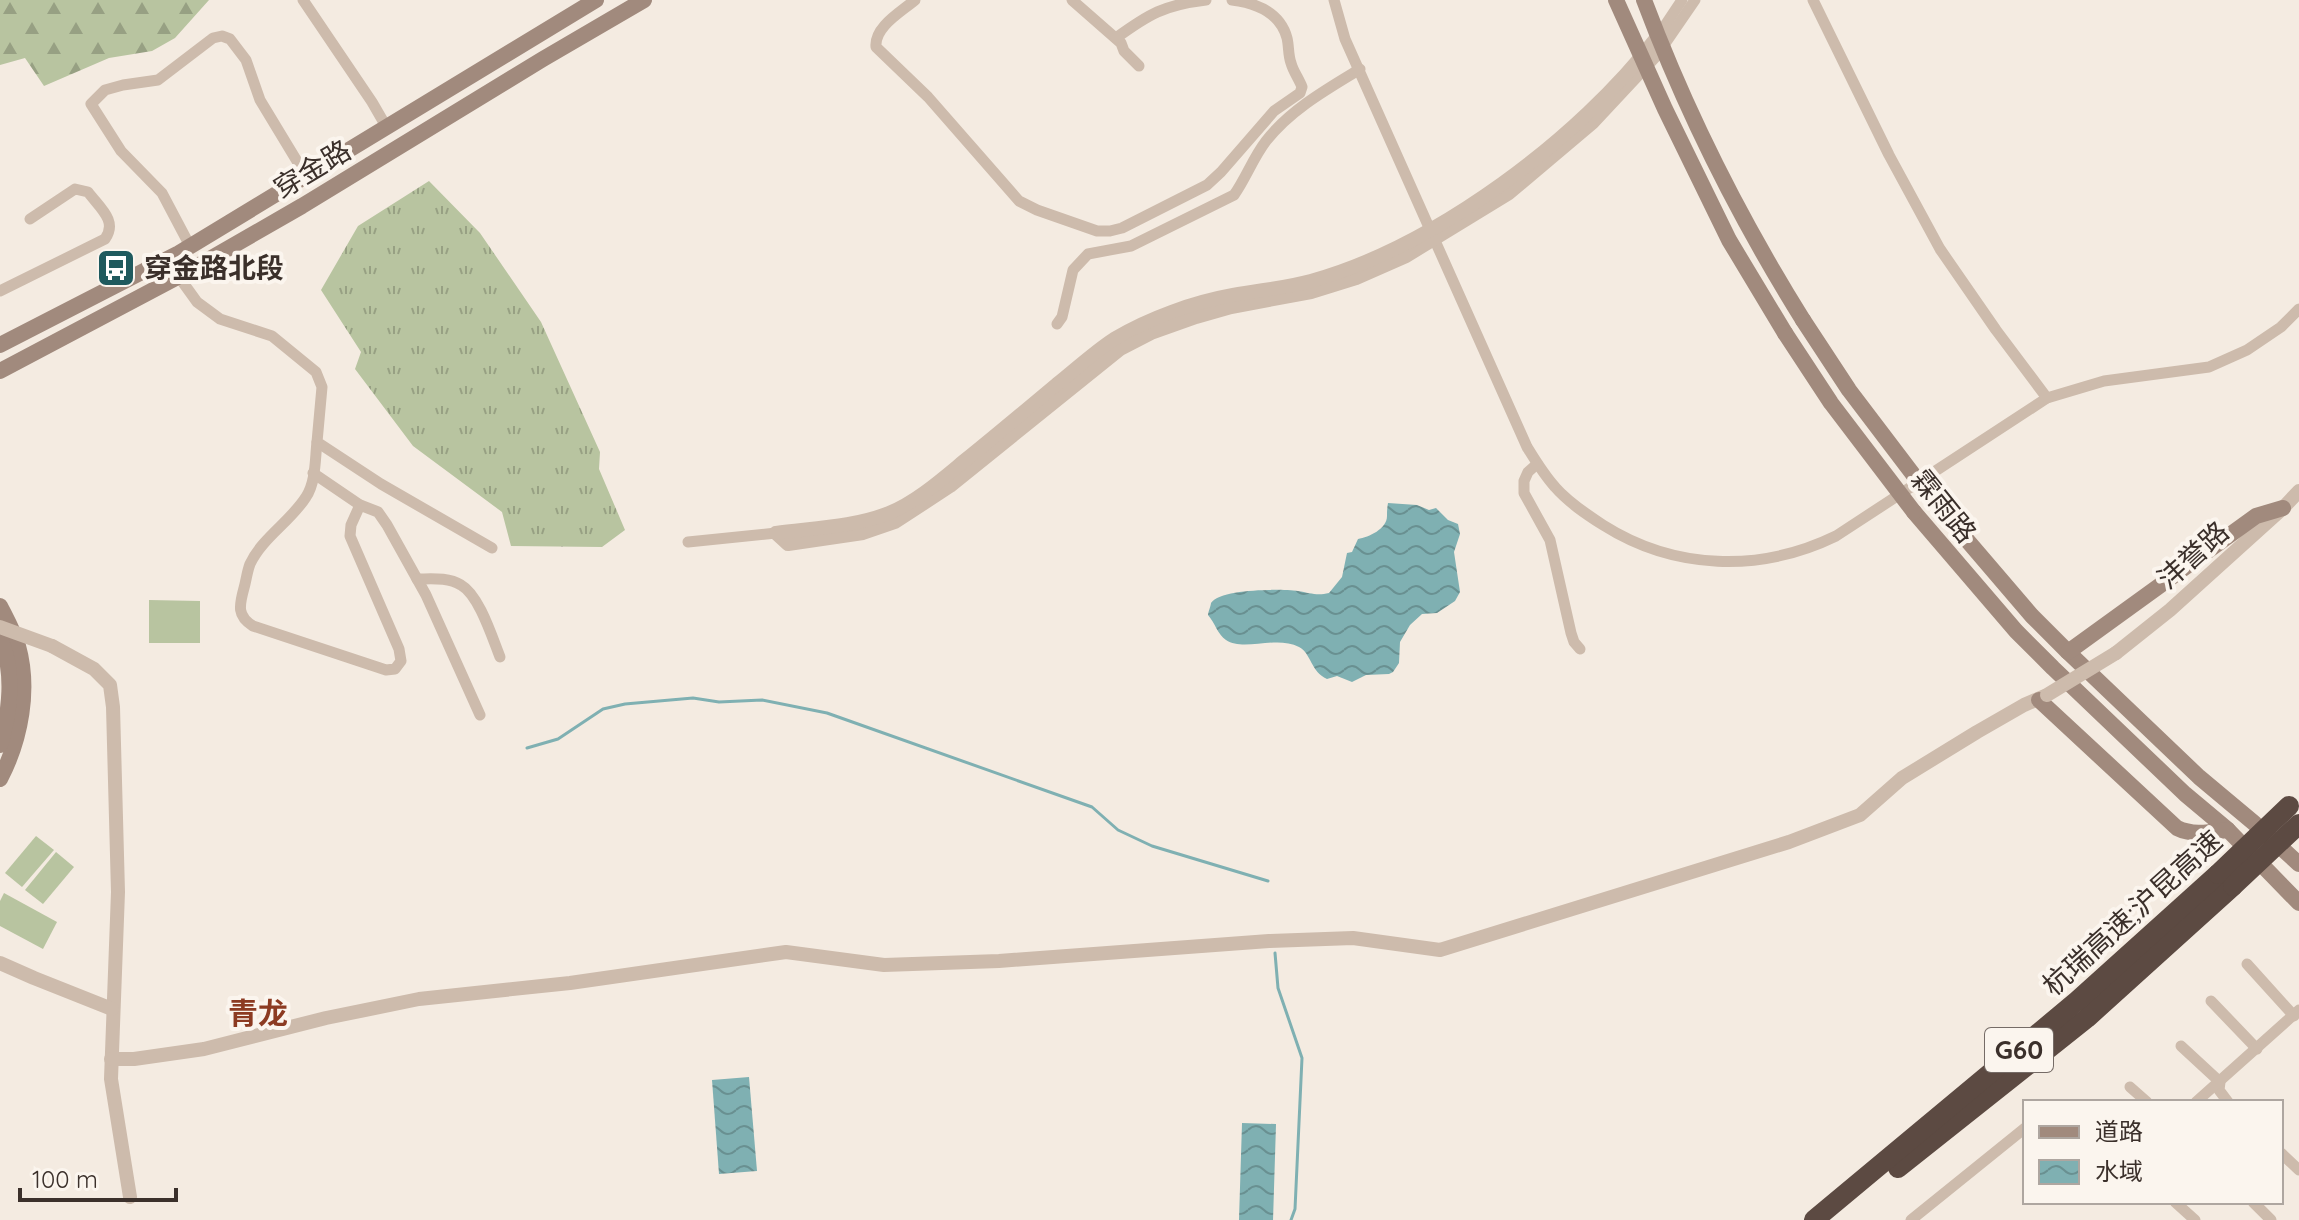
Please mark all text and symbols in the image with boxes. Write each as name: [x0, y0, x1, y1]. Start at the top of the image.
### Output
street label: 穿金路: [267, 132, 357, 205]
bus stop icon: 穿金路北段: [95, 247, 137, 289]
place label: 穿金路北段: [144, 250, 284, 285]
street label: 霖雨路: [1904, 462, 1984, 549]
street label: 沣誉路: [2150, 514, 2236, 596]
street label: 杭瑞高速;沪昆高速: [2035, 823, 2229, 1002]
district label: 青龙: [228, 994, 288, 1032]
road number: G60: [1985, 1028, 2053, 1072]
legend: [2023, 1100, 2283, 1204]
text: 道路: [2095, 1116, 2143, 1146]
scale bar: [20, 1152, 176, 1202]
text: 水域: [2095, 1156, 2143, 1186]
text: 100 m: [32, 1164, 98, 1194]

